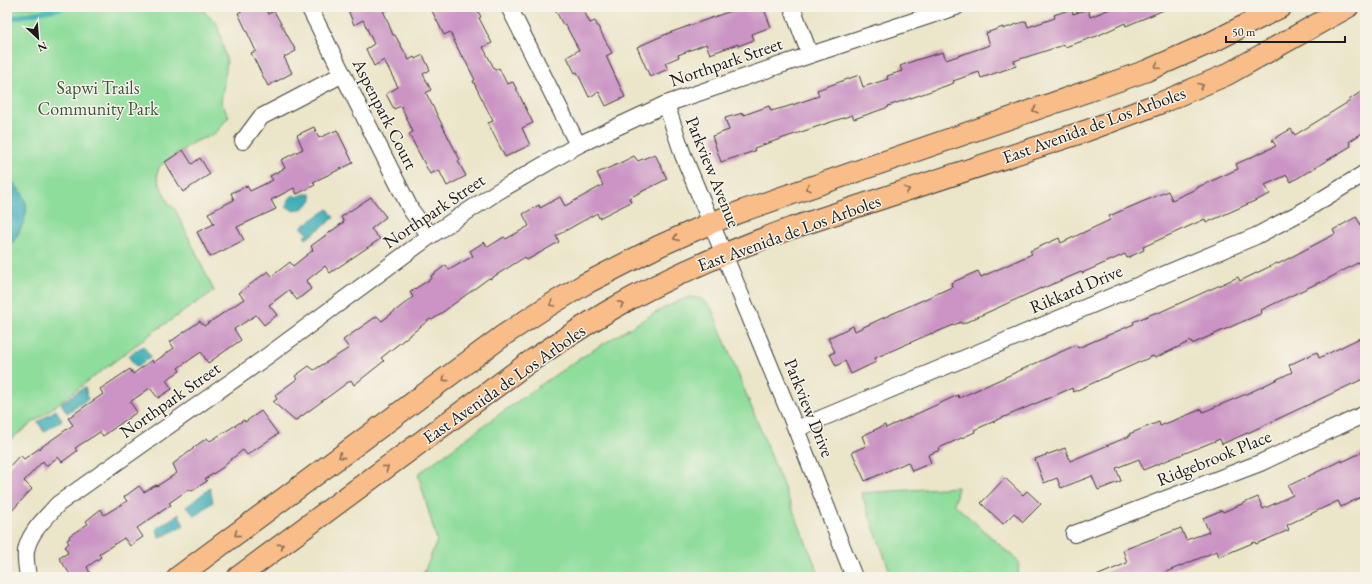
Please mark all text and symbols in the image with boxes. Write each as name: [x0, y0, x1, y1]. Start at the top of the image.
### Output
north arrow: [18, 18, 58, 58]
scale bar: [1226, 18, 1345, 44]
text: 50 m: [1232, 24, 1256, 40]
street label: Northpark Street: [666, 31, 786, 92]
text: N: [35, 39, 49, 55]
street label: Aspenpark Court: [347, 54, 423, 173]
one-way arrow: [1154, 61, 1161, 69]
park label: Sapwi Trails Community Park: [38, 76, 159, 120]
street label: East Avenida de Los Arboles: [999, 81, 1189, 168]
one-way arrow: [1196, 83, 1204, 91]
one-way arrow: [1031, 105, 1038, 114]
street label: Parkview Avenue: [681, 113, 746, 231]
street label: Northpark Street: [378, 168, 489, 253]
one-way arrow: [805, 184, 812, 192]
one-way arrow: [903, 186, 910, 195]
street label: East Avenida de Los Arboles: [694, 189, 884, 276]
one-way arrow: [672, 234, 679, 242]
street label: Rikkard Drive: [1026, 259, 1126, 318]
one-way arrow: [549, 300, 556, 307]
one-way arrow: [617, 302, 624, 309]
street label: East Avenida de Los Arboles: [418, 319, 590, 449]
street label: Parkview Drive: [779, 355, 840, 461]
street label: Northpark Street: [115, 356, 225, 443]
one-way arrow: [443, 374, 450, 381]
street label: Ridgebrook Place: [1153, 424, 1274, 491]
one-way arrow: [338, 451, 345, 459]
one-way arrow: [381, 466, 388, 473]
one-way arrow: [234, 529, 241, 536]
one-way arrow: [277, 543, 284, 550]

